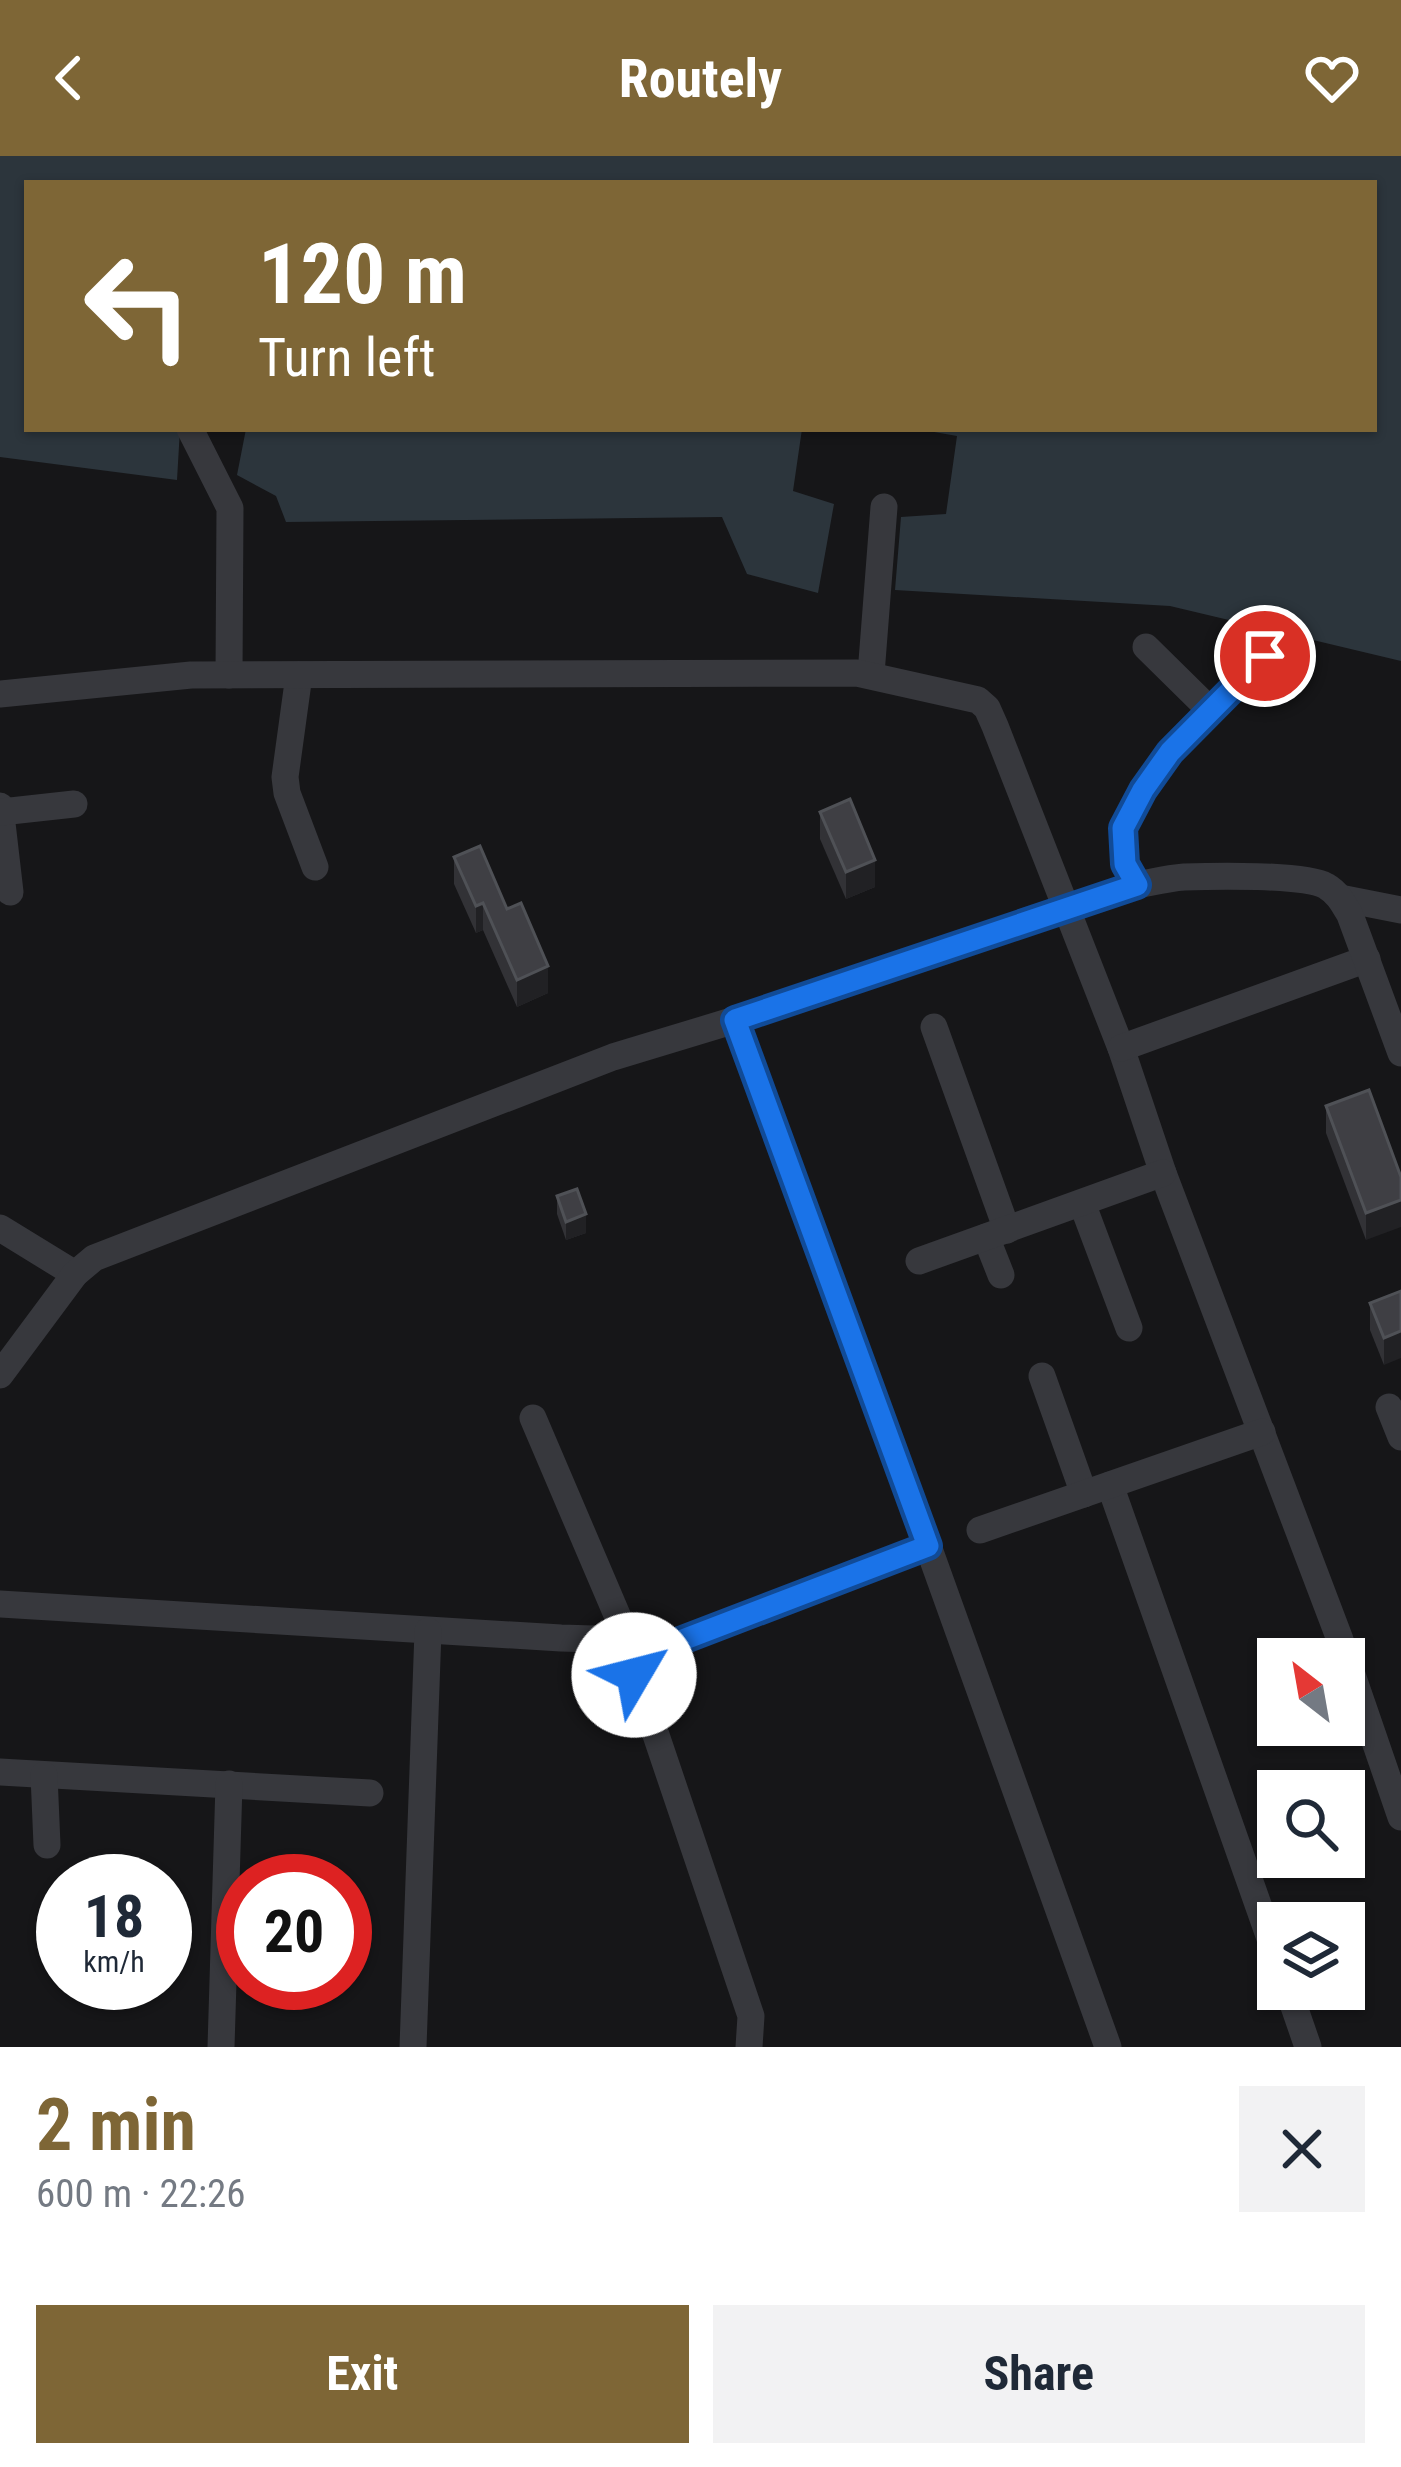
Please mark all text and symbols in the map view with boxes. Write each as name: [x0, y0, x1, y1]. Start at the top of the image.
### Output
icon: back: [36, 45, 102, 111]
icon: heart: [1299, 45, 1365, 111]
text: Routely: [619, 47, 782, 110]
text: 120 m: [258, 225, 467, 324]
icon: left: [60, 228, 216, 384]
text: Turn left: [258, 326, 435, 389]
pin: [1214, 605, 1316, 707]
icon: arrive: [1232, 623, 1298, 689]
position arrow: [571, 1612, 697, 1738]
north arrow: [1257, 1638, 1365, 1746]
map controls: [1257, 1638, 1365, 2010]
button: search: [1257, 1770, 1365, 1878]
speed limit sign: 20: [216, 1854, 372, 2010]
text: 18: [84, 1881, 144, 1952]
button: layers: [1257, 1902, 1365, 2010]
text: km/h: [83, 1944, 145, 1979]
text: 2 min: [36, 2083, 196, 2168]
button: close: [1239, 2086, 1365, 2212]
text: 600 m · 22:26: [36, 2171, 246, 2217]
button: Exit: [36, 2305, 689, 2443]
button: Share: [713, 2305, 1365, 2443]

